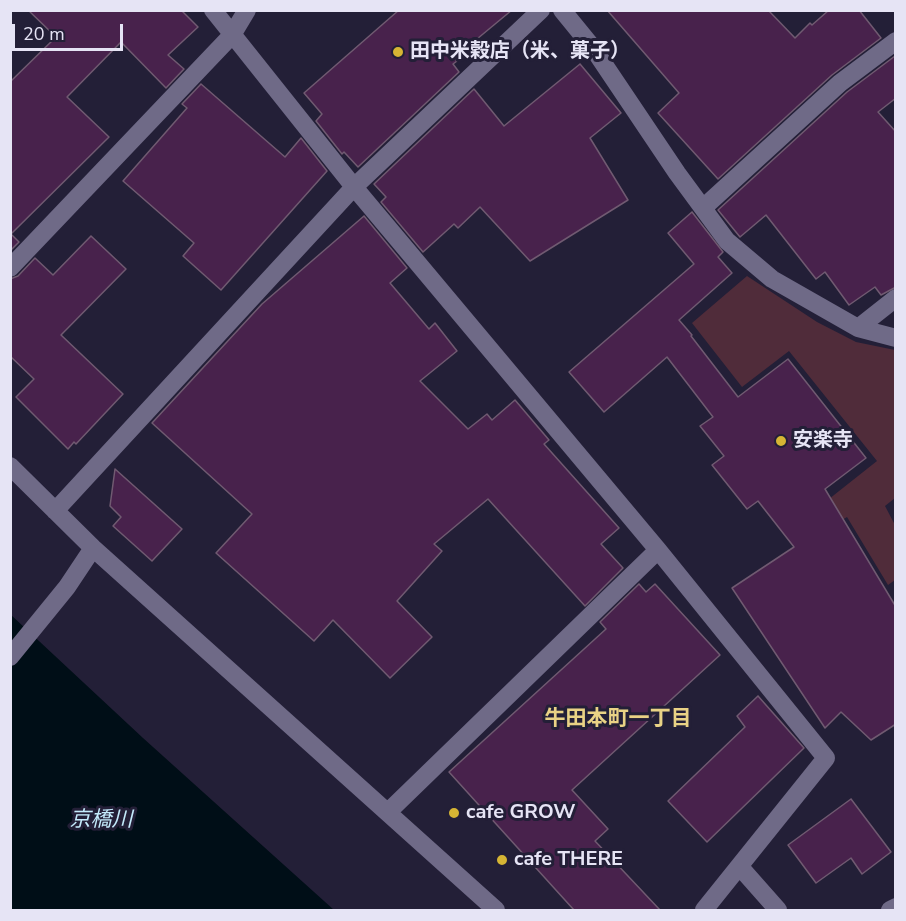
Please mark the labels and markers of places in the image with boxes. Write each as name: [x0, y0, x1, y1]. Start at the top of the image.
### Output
place label: 田中米穀店（米、菓子）: [410, 40, 630, 64]
marker: 田中米穀店（米、菓子）: [391, 45, 405, 59]
place label: 安楽寺: [793, 429, 853, 453]
marker: 安楽寺: [774, 434, 788, 448]
place label: cafe GROW: [466, 801, 576, 825]
marker: cafe GROW: [447, 806, 461, 820]
place label: cafe THERE: [514, 848, 623, 872]
marker: cafe THERE: [495, 853, 509, 867]

